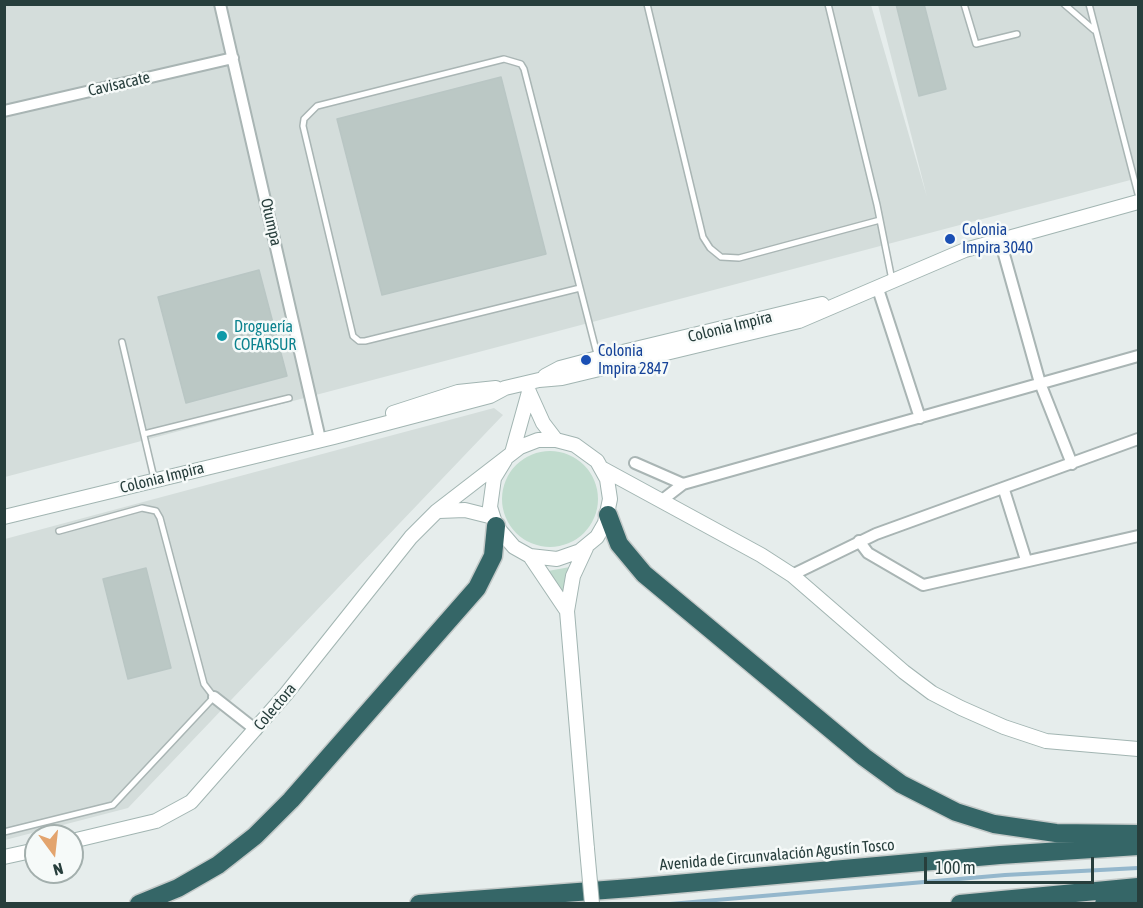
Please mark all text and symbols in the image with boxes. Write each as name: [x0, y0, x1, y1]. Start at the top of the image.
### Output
street label: Cavisacate: [86, 68, 152, 100]
street label: Otumpa: [256, 196, 286, 248]
place label: Colonia Impira 3040: [962, 220, 1033, 258]
marker: Colonia Impira 3040: [943, 232, 957, 246]
street label: Colonia Impira: [686, 307, 774, 347]
place label: Droguería COFARSUR: [234, 317, 296, 355]
marker: Droguería COFARSUR: [215, 329, 229, 343]
place label: Colonia Impira 2847: [598, 341, 669, 379]
marker: Colonia Impira 2847: [579, 353, 593, 367]
street label: Colonia Impira: [118, 458, 206, 498]
street label: Colectora: [250, 679, 300, 735]
north arrow: [24, 824, 84, 884]
street label: Avenida de Circunvalación Agustín Tosco: [659, 835, 895, 875]
scale bar: [927, 845, 1096, 883]
text: 100 m: [935, 857, 976, 878]
text: N: [51, 860, 65, 879]

